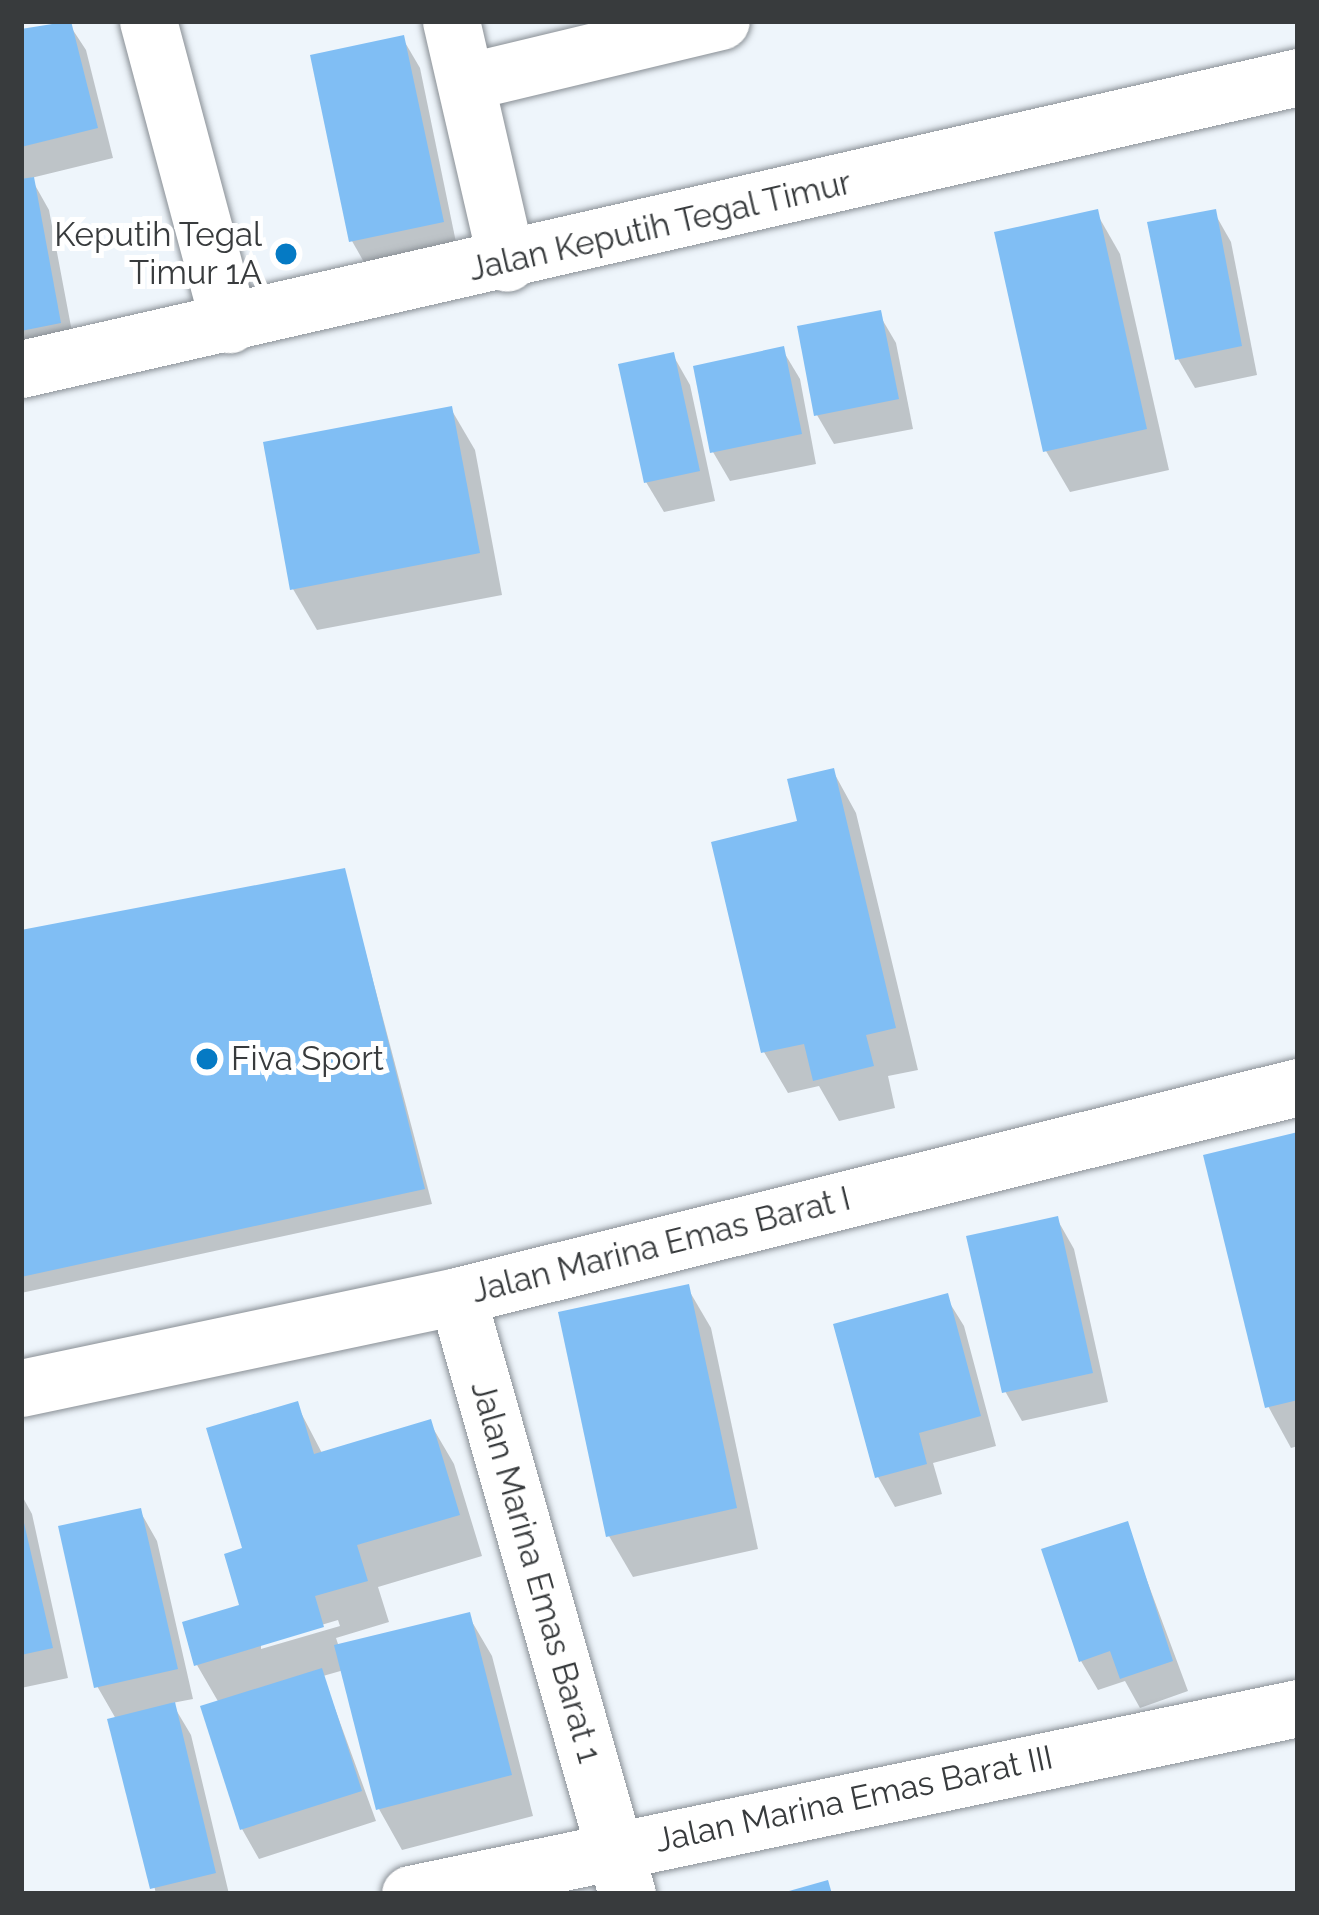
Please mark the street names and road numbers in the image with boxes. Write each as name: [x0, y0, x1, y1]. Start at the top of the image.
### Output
street label: Jalan Keputih Tegal Timur: [464, 162, 856, 290]
street label: Jalan Marina Emas Barat I: [468, 1179, 854, 1311]
street label: Jalan Marina Emas Barat 1: [463, 1377, 609, 1767]
street label: Jalan Marina Emas Barat III: [652, 1737, 1056, 1861]

